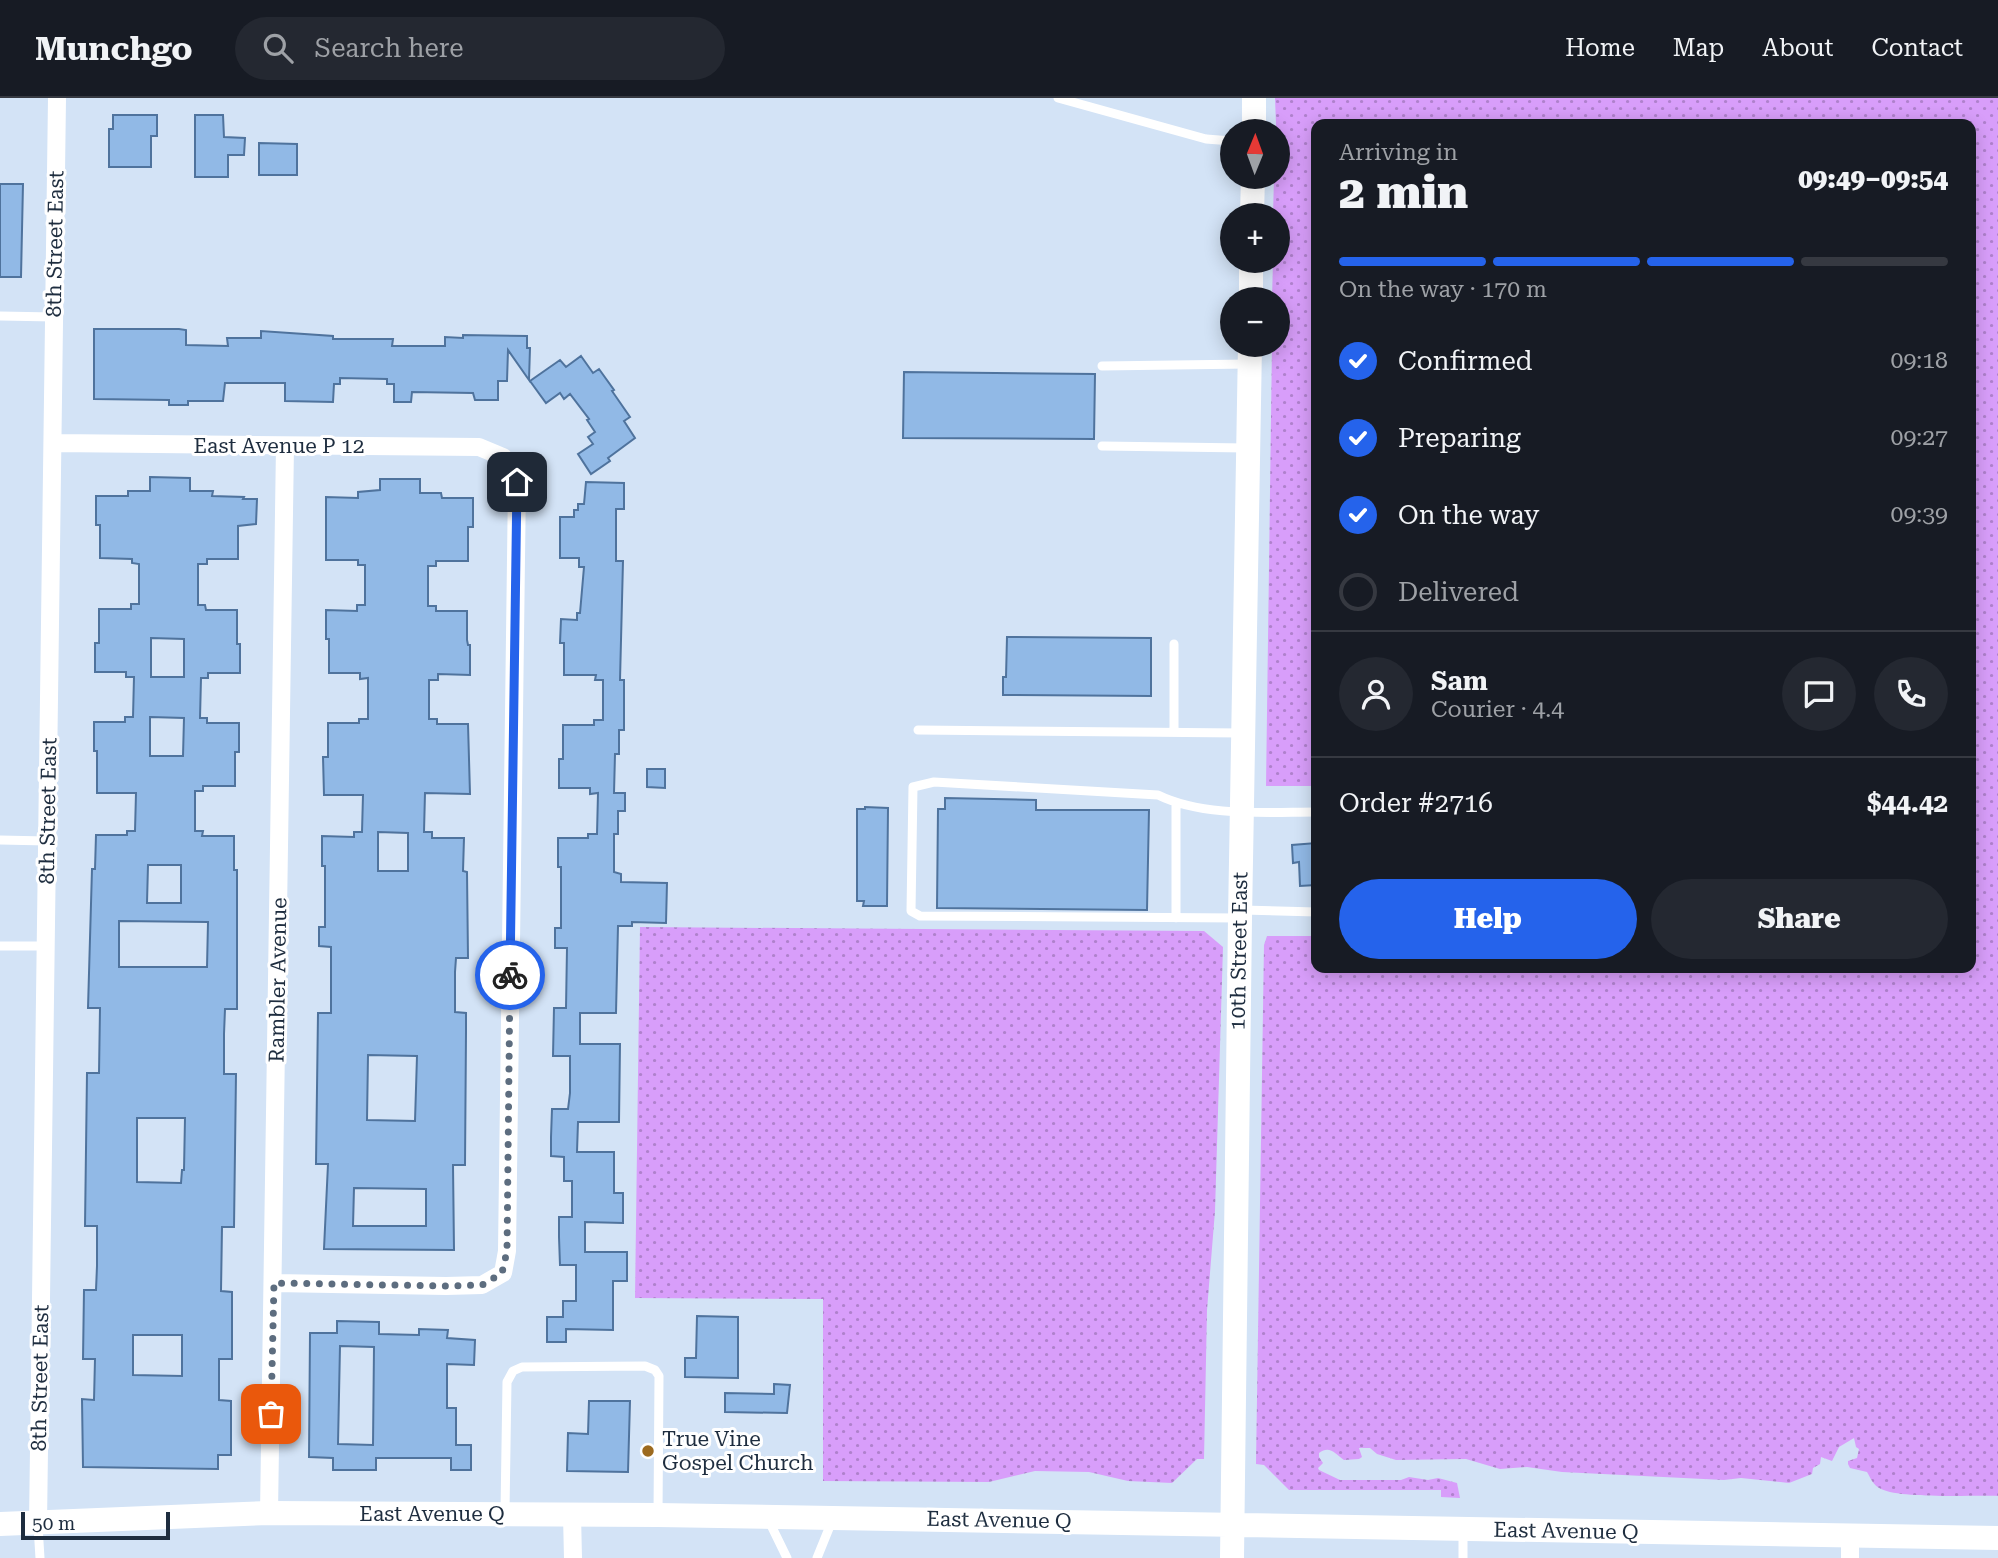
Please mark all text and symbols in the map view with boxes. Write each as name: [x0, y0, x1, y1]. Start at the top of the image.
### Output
search box: [235, 17, 725, 80]
text: Munchgo: [35, 29, 193, 68]
icon: search: [259, 29, 297, 67]
text: Search here: [315, 33, 464, 63]
text: Home: [1565, 34, 1635, 62]
text: Map: [1673, 34, 1724, 62]
text: About: [1762, 34, 1833, 62]
text: Contact: [1871, 34, 1963, 62]
north arrow: [1220, 119, 1290, 189]
map controls: [1220, 119, 1290, 357]
text: Arriving in: [1339, 139, 1458, 166]
text: 09:49–09:54: [1798, 164, 1948, 194]
text: 2 min: [1339, 165, 1468, 219]
street label: 8th Street East: [42, 170, 68, 318]
button: +: [1220, 203, 1290, 273]
text: On the way · 170 m: [1339, 276, 1547, 303]
button: −: [1220, 287, 1290, 357]
icon: check: [1339, 342, 1377, 380]
text: Confirmed: [1398, 346, 1533, 376]
text: 09:18: [1891, 347, 1948, 374]
icon: check: [1339, 419, 1377, 457]
text: Preparing: [1398, 423, 1521, 453]
text: 09:27: [1891, 424, 1948, 451]
street label: East Avenue P 12: [193, 434, 365, 458]
pin: [487, 452, 547, 512]
icon: home: [498, 463, 536, 501]
icon: check: [1339, 496, 1377, 534]
text: On the way: [1398, 500, 1539, 530]
text: 09:39: [1891, 501, 1948, 528]
text: Delivered: [1398, 577, 1519, 607]
button: person: [1339, 657, 1413, 731]
button: chat: [1782, 657, 1856, 731]
button: phone: [1874, 657, 1948, 731]
text: Sam: [1431, 666, 1488, 696]
text: Courier · 4.4: [1431, 696, 1564, 723]
street label: 8th Street East: [35, 737, 61, 885]
text: Order #2716: [1339, 788, 1493, 818]
text: $44.42: [1867, 788, 1948, 818]
street label: 10th Street East: [1226, 871, 1252, 1030]
button: Help: [1339, 879, 1637, 959]
button: Share: [1651, 879, 1948, 959]
street label: Rambler Avenue: [265, 897, 291, 1063]
courier: [475, 940, 545, 1010]
icon: bike: [491, 956, 529, 994]
street label: 8th Street East: [27, 1304, 53, 1452]
pin: [241, 1384, 301, 1444]
icon: bag: [252, 1395, 290, 1433]
place label: True Vine Gospel Church: [662, 1427, 814, 1475]
marker: True Vine Gospel Church: [640, 1443, 656, 1459]
street label: East Avenue Q: [359, 1502, 505, 1526]
street label: East Avenue Q: [926, 1507, 1072, 1533]
scale bar: [21, 1509, 170, 1541]
text: 50 m: [32, 1512, 75, 1535]
street label: East Avenue Q: [1493, 1518, 1639, 1544]

